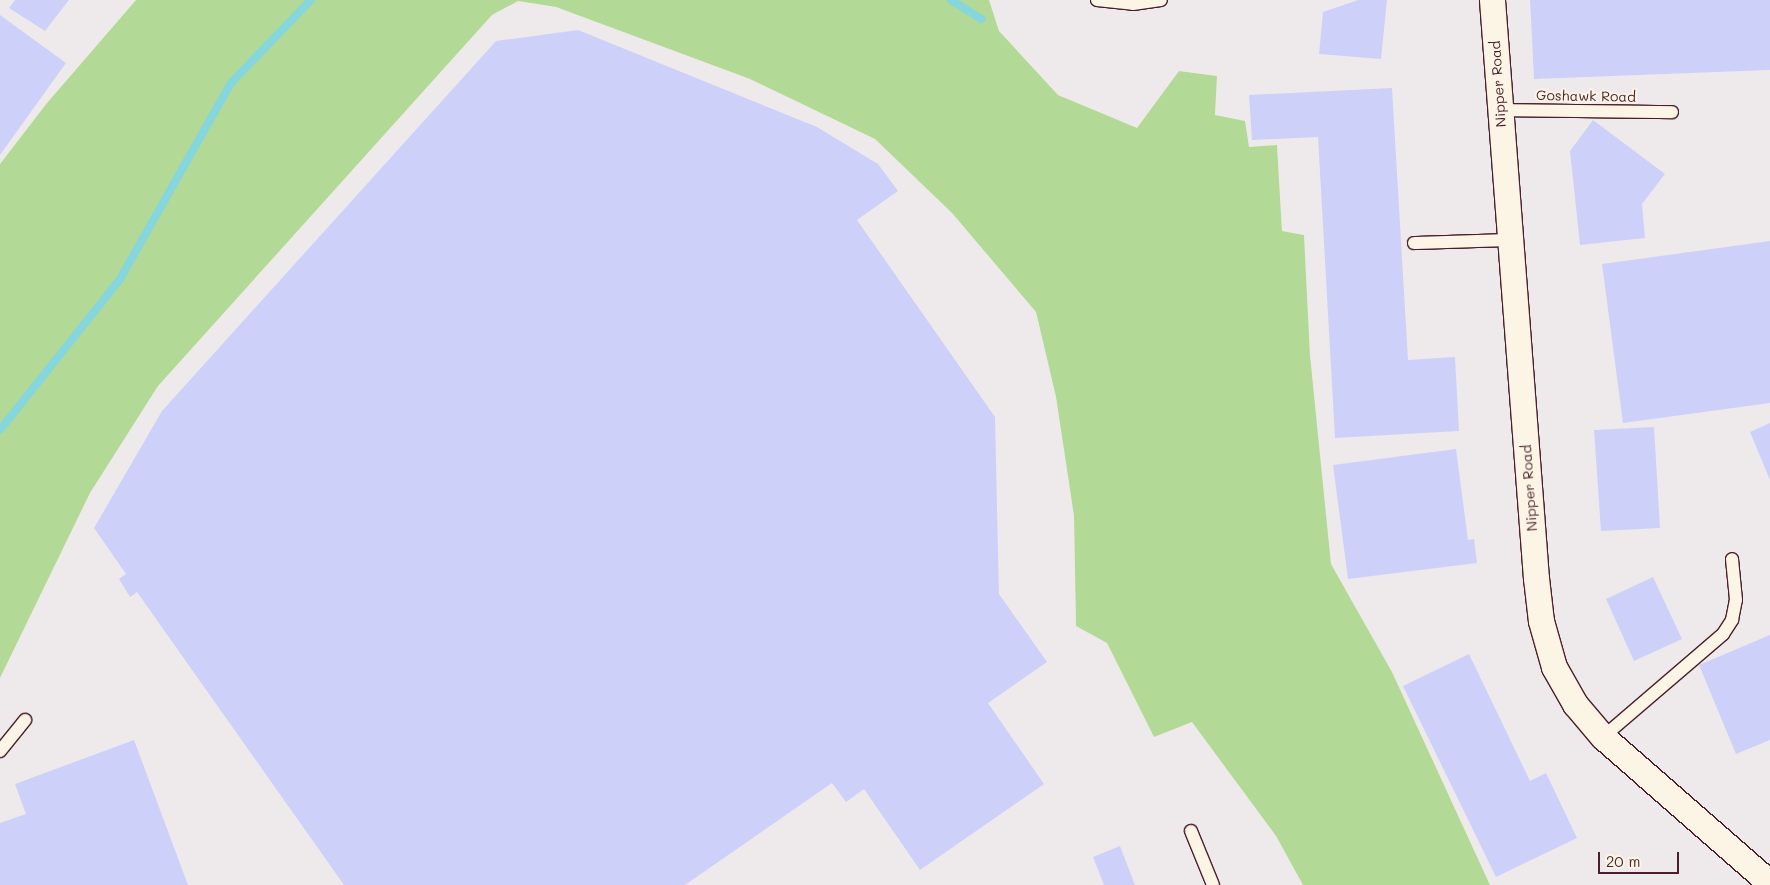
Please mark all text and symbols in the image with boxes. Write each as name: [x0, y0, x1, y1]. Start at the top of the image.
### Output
street label: Nipper Road: [1487, 40, 1509, 128]
street label: Goshawk Road: [1536, 87, 1636, 105]
street label: Nipper Road: [1518, 444, 1540, 532]
scale bar: [1600, 842, 1681, 874]
text: 20 m: [1606, 851, 1640, 871]

